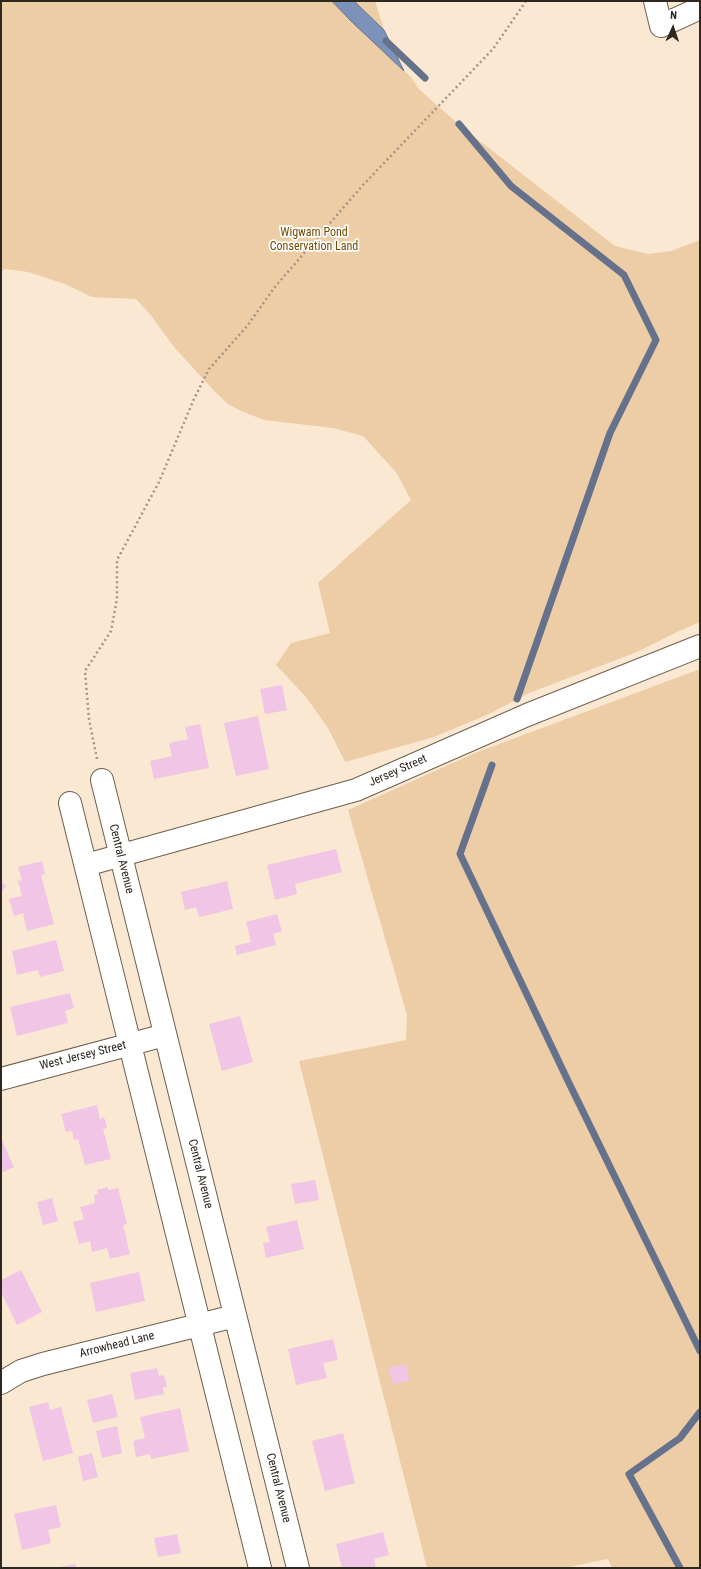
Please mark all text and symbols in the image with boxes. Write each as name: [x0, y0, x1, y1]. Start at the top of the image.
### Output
north arrow: [653, 8, 693, 48]
text: N: [670, 9, 677, 22]
park label: Wigwam Pond Conservation Land: [270, 226, 358, 254]
street label: Jersey Street: [367, 752, 429, 790]
street label: Central Avenue: [105, 823, 137, 895]
street label: West Jersey Street: [38, 1038, 128, 1074]
street label: Central Avenue: [184, 1138, 216, 1210]
street label: Arrowhead Lane: [78, 1329, 156, 1361]
street label: Central Avenue: [262, 1452, 294, 1524]

